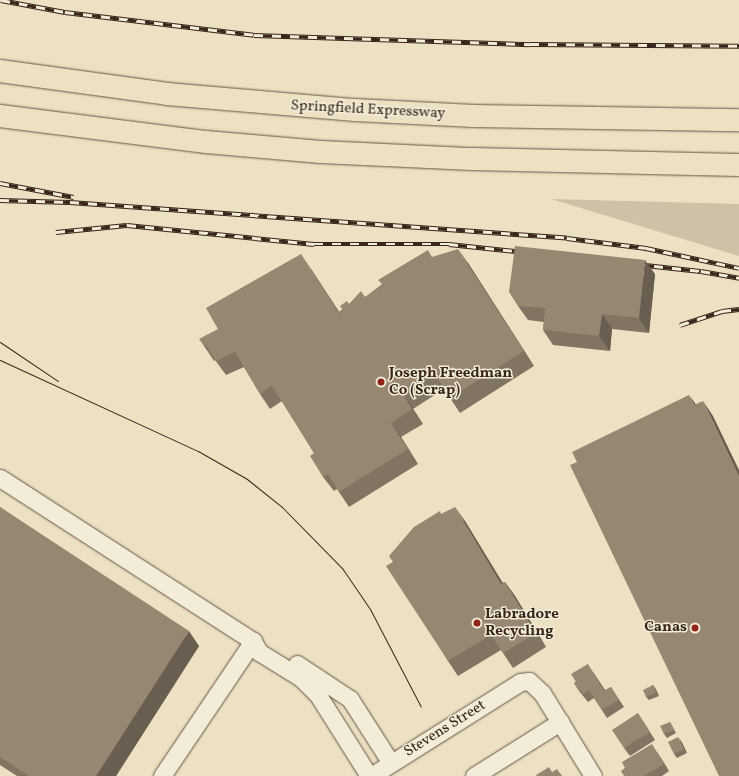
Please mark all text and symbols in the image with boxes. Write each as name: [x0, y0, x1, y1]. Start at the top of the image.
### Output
street label: Springfield Expressway: [290, 97, 446, 123]
place label: Joseph Freedman Co (Scrap): [389, 364, 512, 399]
marker: Joseph Freedman Co (Scrap): [376, 377, 386, 387]
place label: Labradore Recycling: [485, 605, 559, 640]
marker: Labradore Recycling: [472, 618, 482, 628]
place label: Canas: [644, 619, 687, 637]
marker: Canas: [690, 623, 700, 633]
street label: Stevens Street: [401, 697, 489, 761]

